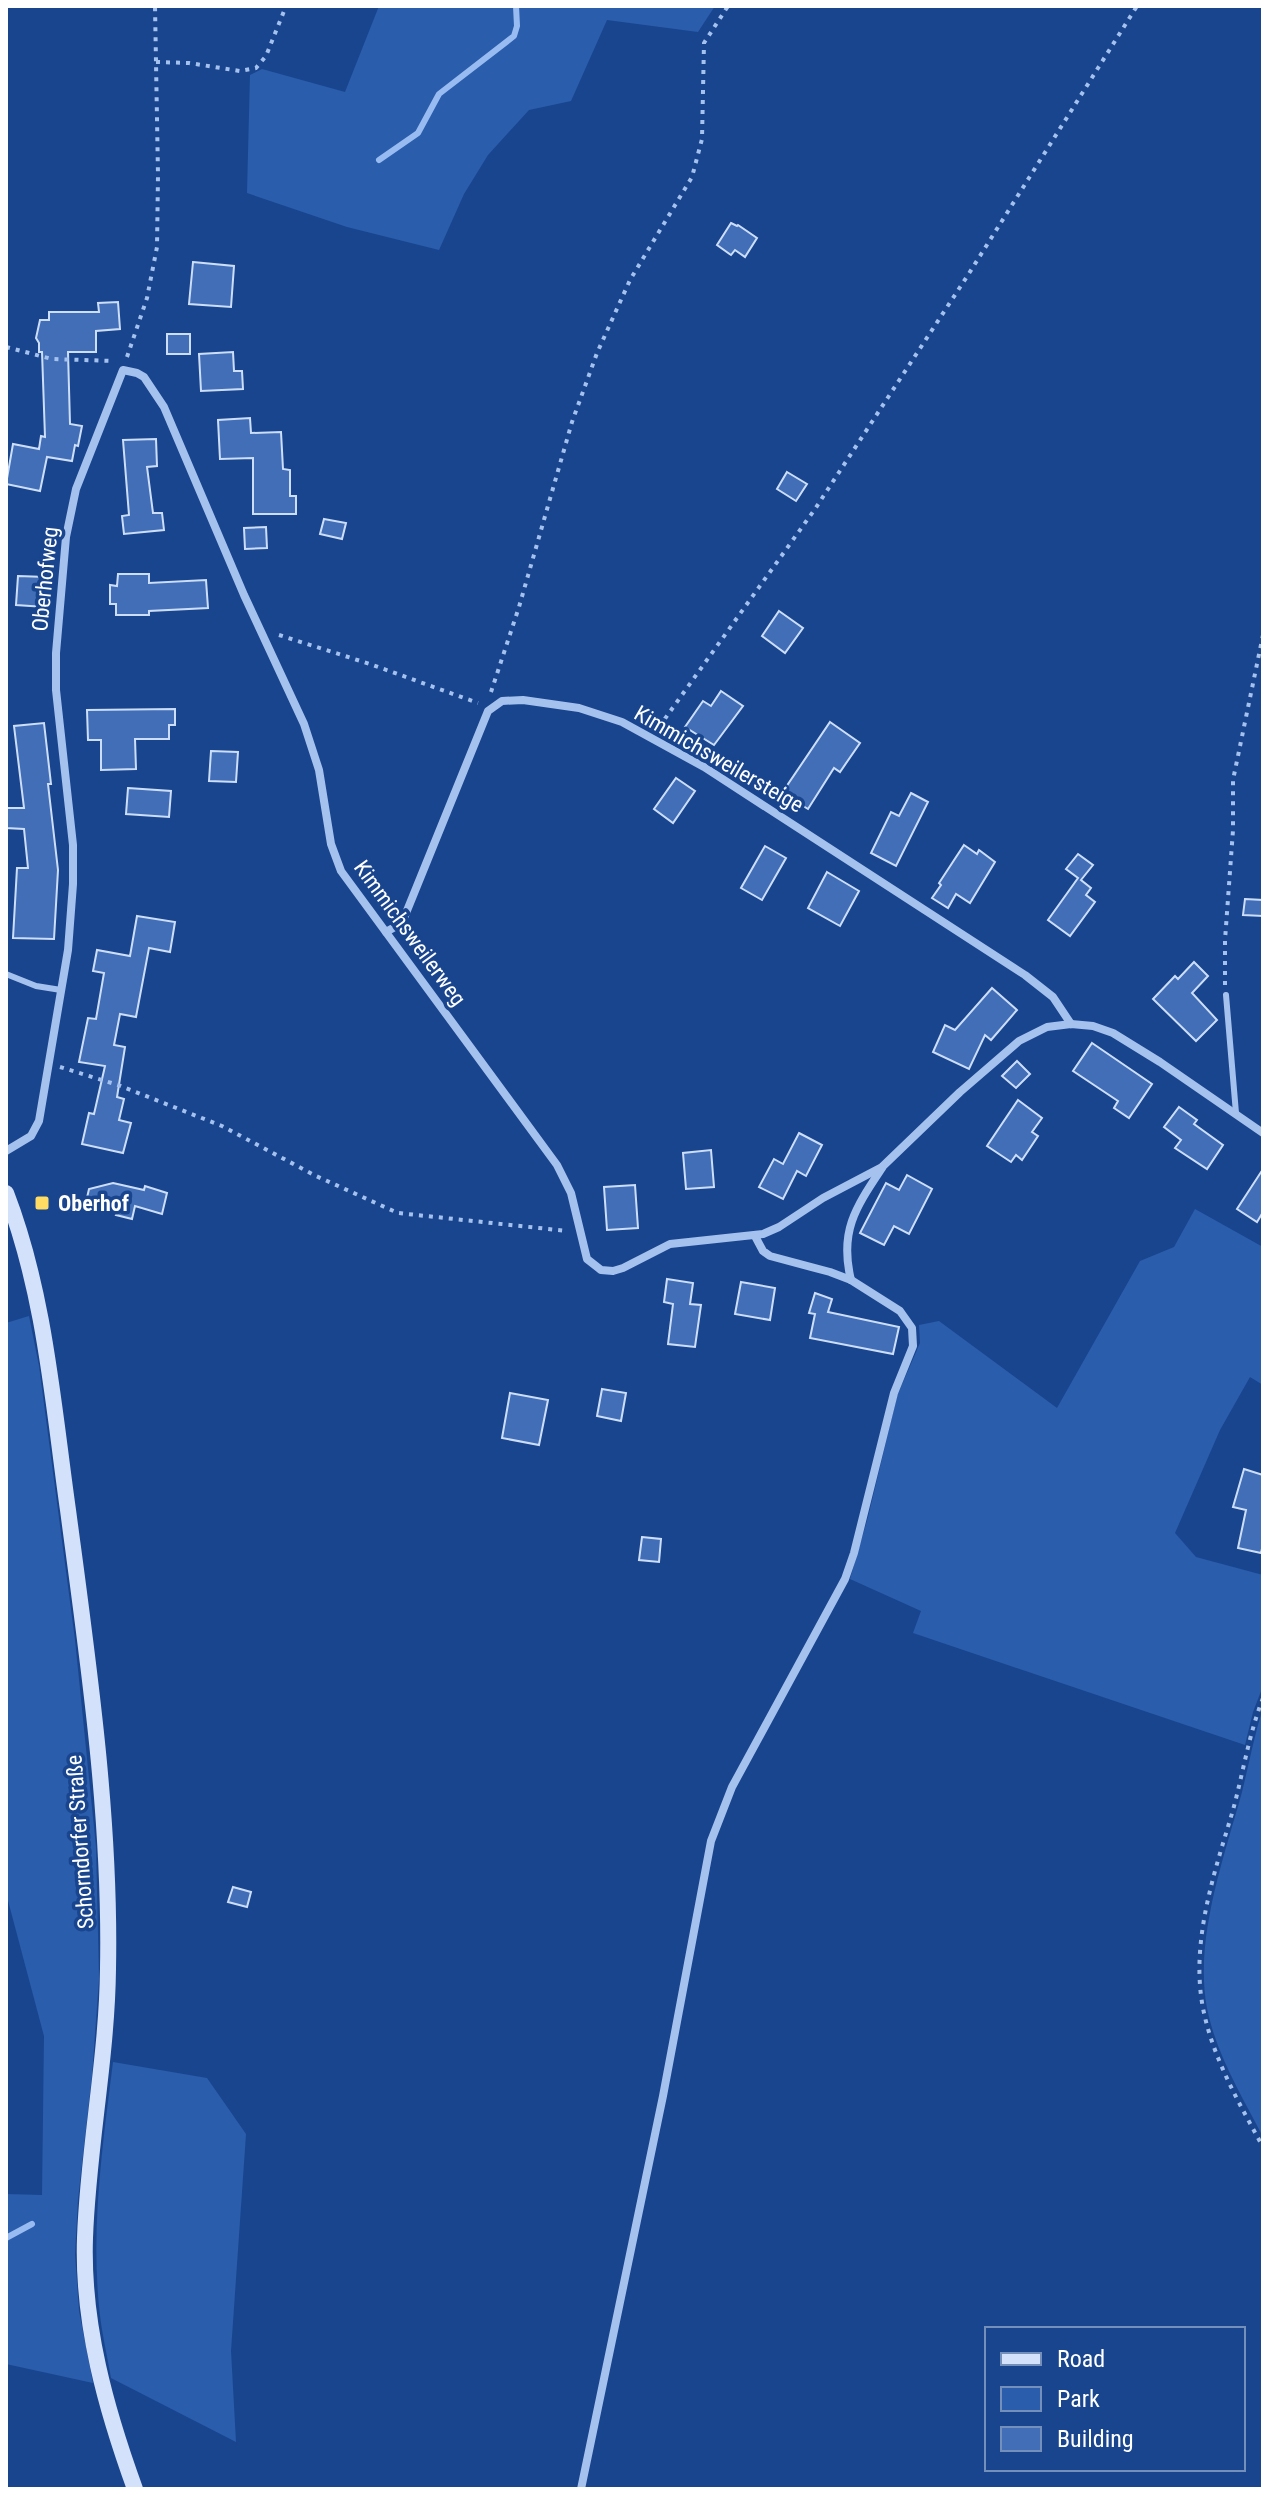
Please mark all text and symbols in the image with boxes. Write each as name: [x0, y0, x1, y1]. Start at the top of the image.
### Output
street label: Oberhofweg: [27, 525, 63, 633]
street label: Kimmichsweilersteige: [630, 700, 808, 818]
street label: Kimmichsweilerweg: [349, 856, 471, 1010]
place label: Oberhof: [58, 1191, 129, 1216]
marker: Oberhof: [33, 1194, 51, 1212]
street label: Schorndorfer Straße: [61, 1754, 99, 1930]
legend: [985, 2327, 1245, 2471]
text: Road: [1057, 2345, 1105, 2373]
text: Park: [1057, 2385, 1100, 2413]
text: Building: [1057, 2425, 1134, 2453]

